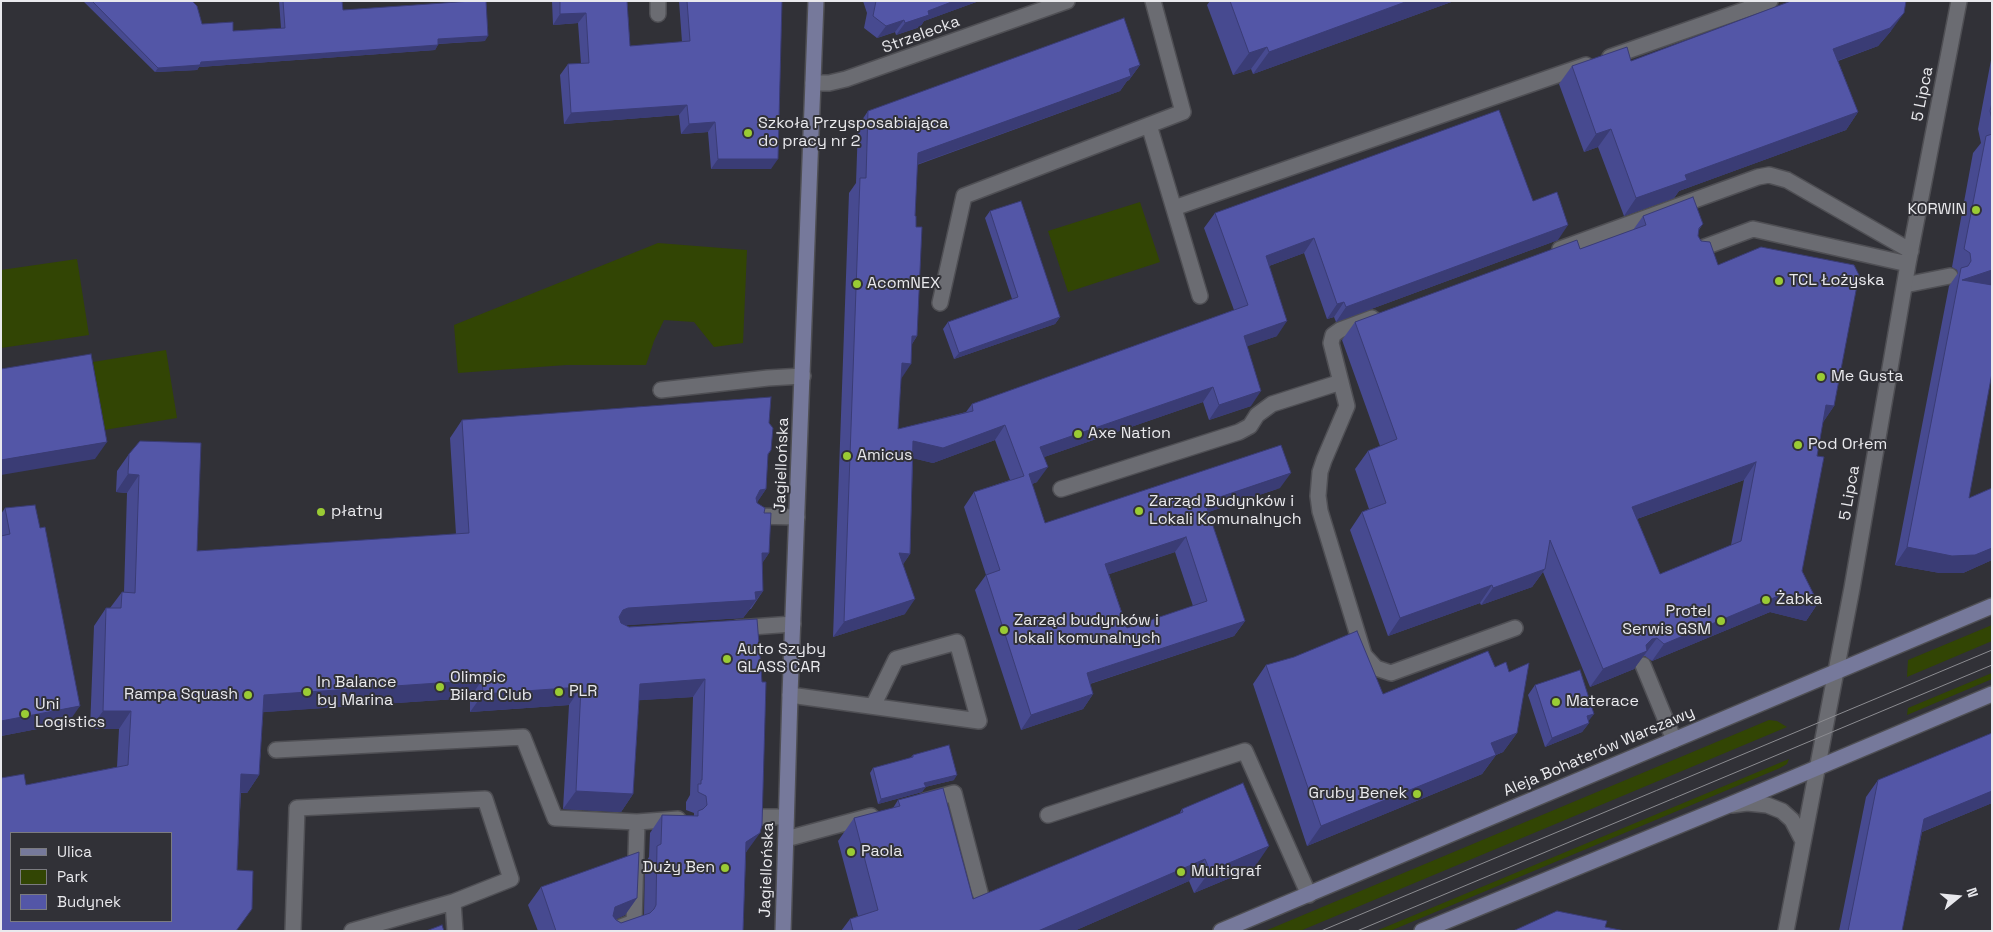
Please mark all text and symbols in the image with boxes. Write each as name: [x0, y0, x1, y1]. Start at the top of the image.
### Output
street label: Strzelecka: [880, 12, 962, 58]
street label: 5 Lipca: [1908, 65, 1938, 123]
place label: Szkoła Przysposabiająca do pracy nr 2: [758, 114, 949, 152]
marker: Szkoła Przysposabiająca do pracy nr 2: [742, 127, 754, 139]
place label: KORWIN: [1907, 200, 1966, 220]
marker: KORWIN: [1970, 204, 1982, 216]
place label: TCL Łożyska: [1789, 271, 1884, 291]
place label: AcomNEX: [867, 274, 940, 294]
marker: TCL Łożyska: [1773, 275, 1785, 287]
marker: AcomNEX: [851, 278, 863, 290]
place label: Me Gusta: [1831, 367, 1904, 387]
marker: Me Gusta: [1815, 371, 1827, 383]
street label: Jagiellońska: [771, 417, 793, 513]
place label: Axe Nation: [1088, 424, 1171, 444]
marker: Axe Nation: [1072, 428, 1084, 440]
place label: Pod Orłem: [1808, 435, 1887, 455]
marker: Pod Orłem: [1792, 439, 1804, 451]
place label: Amicus: [857, 446, 913, 466]
marker: Amicus: [841, 450, 853, 462]
street label: 5 Lipca: [1836, 464, 1864, 522]
place label: Zarząd Budynków i Lokali Komunalnych: [1149, 492, 1302, 530]
place label: płatny: [331, 502, 383, 522]
marker: Zarząd Budynków i Lokali Komunalnych: [1133, 505, 1145, 517]
marker: płatny: [315, 506, 327, 518]
place label: Żabka: [1776, 590, 1822, 610]
marker: Żabka: [1760, 594, 1772, 606]
place label: Protel Serwis GSM: [1622, 602, 1711, 640]
place label: Zarząd budynków i lokali komunalnych: [1014, 611, 1161, 649]
marker: Protel Serwis GSM: [1715, 615, 1727, 627]
marker: Zarząd budynków i lokali komunalnych: [998, 624, 1010, 636]
place label: Auto Szyby GLASS CAR: [737, 640, 826, 678]
marker: Auto Szyby GLASS CAR: [721, 653, 733, 665]
place label: Olimpic Bilard Club: [450, 668, 532, 706]
place label: In Balance by Marina: [317, 673, 397, 711]
marker: Olimpic Bilard Club: [434, 681, 446, 693]
place label: PLR: [569, 682, 597, 702]
place label: Rampa Squash: [124, 685, 238, 705]
marker: In Balance by Marina: [301, 686, 313, 698]
marker: PLR: [553, 686, 565, 698]
marker: Rampa Squash: [242, 689, 254, 701]
place label: Materace: [1566, 692, 1639, 712]
place label: Uni Logistics: [35, 695, 105, 733]
marker: Materace: [1550, 696, 1562, 708]
street label: Aleja Bohaterów Warszawy: [1500, 703, 1698, 801]
marker: Uni Logistics: [19, 708, 31, 720]
place label: Gruby Benek: [1308, 784, 1407, 804]
marker: Gruby Benek: [1411, 788, 1423, 800]
street label: Jagiellońska: [756, 822, 778, 918]
legend: [10, 832, 172, 922]
text: Ulica: [57, 842, 92, 861]
place label: Paola: [861, 842, 902, 862]
marker: Paola: [845, 846, 857, 858]
place label: Duży Ben: [643, 858, 715, 878]
marker: Duży Ben: [719, 862, 731, 874]
place label: Multigraf: [1191, 862, 1262, 882]
marker: Multigraf: [1175, 866, 1187, 878]
text: Park: [57, 867, 88, 886]
north arrow: [1933, 872, 1983, 922]
text: N: [1962, 885, 1982, 900]
text: Budynek: [57, 892, 121, 911]

